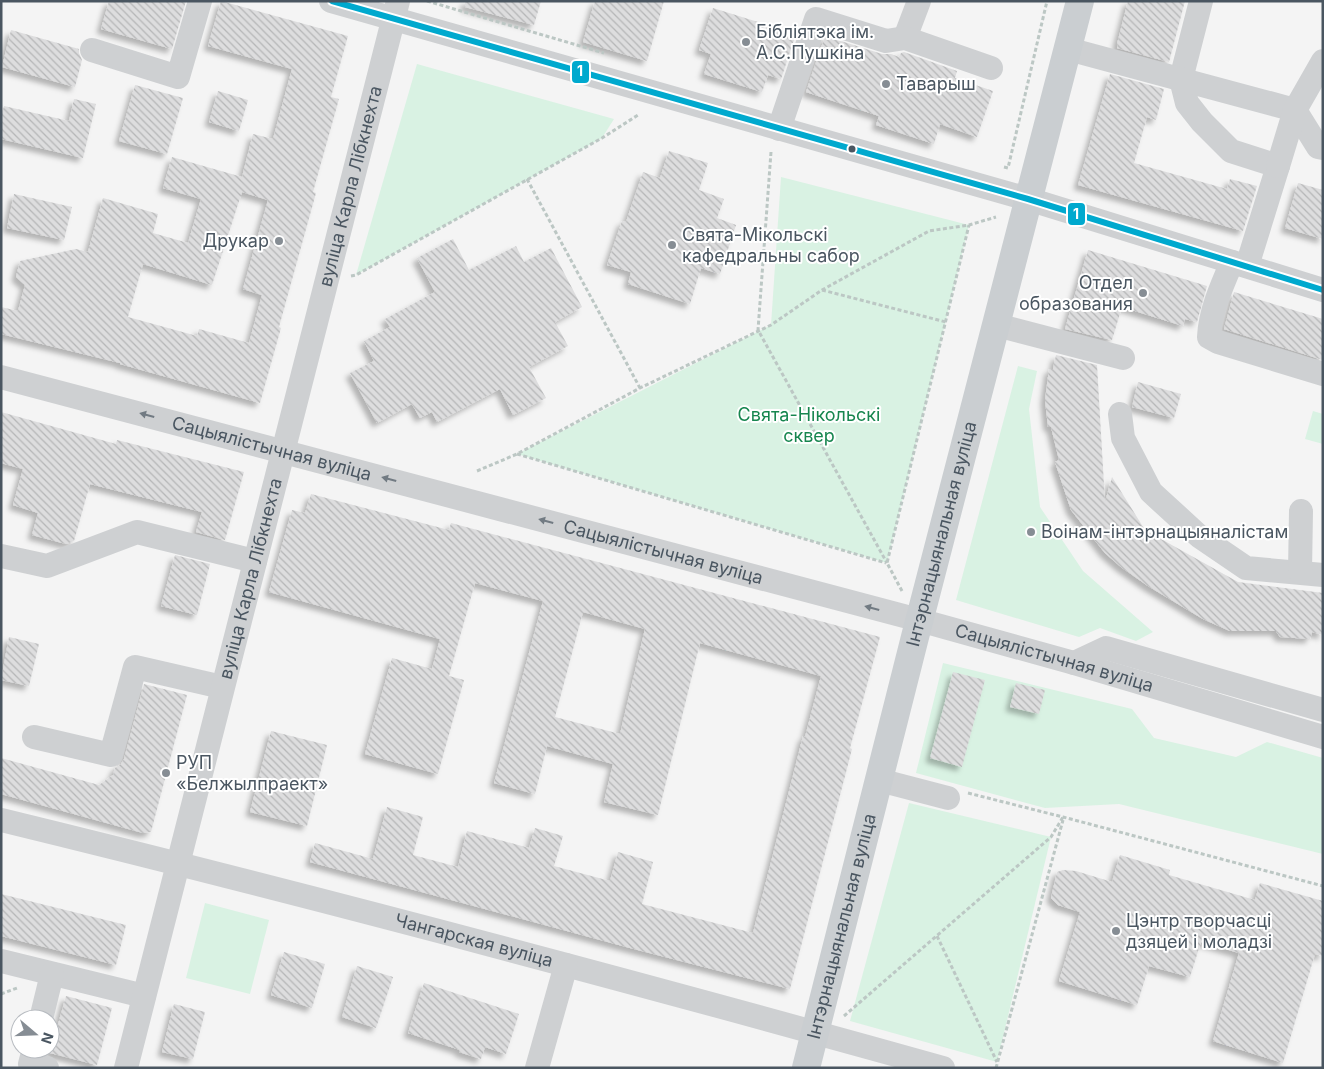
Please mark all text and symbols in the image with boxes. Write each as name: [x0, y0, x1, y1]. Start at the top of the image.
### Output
place label: Бібліятэка ім. А.С.Пушкіна: [756, 21, 874, 63]
marker: Бібліятэка ім. А.С.Пушкіна: [740, 36, 752, 48]
line badge: 1: [571, 60, 590, 84]
text: 1: [577, 62, 583, 79]
place label: Таварыш: [896, 73, 976, 94]
marker: Таварыш: [880, 78, 892, 90]
street label: вуліца Карла Лібкнехта: [315, 83, 386, 289]
unlabelled marker: [847, 144, 857, 154]
line badge: 1: [1067, 202, 1086, 226]
text: 1: [1073, 205, 1079, 222]
place label: Свята-Мікольскі кафедральны сабор: [682, 224, 860, 266]
place label: Друкар: [203, 230, 269, 251]
marker: Друкар: [273, 235, 285, 247]
marker: Свята-Мікольскі кафедральны сабор: [666, 239, 678, 251]
place label: Отдел образования: [1019, 272, 1133, 314]
marker: Отдел образования: [1137, 287, 1149, 299]
park label: Свята-Нікольскі сквер: [738, 404, 880, 446]
one-way arrow: [139, 411, 154, 419]
street label: Сацыялістычная вуліца: [170, 412, 374, 485]
street label: Інтэрнацыянальная вуліца: [902, 419, 981, 649]
one-way arrow: [381, 475, 396, 483]
street label: вуліца Карла Лібкнехта: [215, 476, 286, 681]
street label: Сацыялістычная вуліца: [561, 515, 765, 588]
one-way arrow: [538, 517, 553, 525]
place label: Воінам-інтэрнацыяналістам: [1041, 521, 1288, 542]
marker: Воінам-інтэрнацыяналістам: [1025, 526, 1037, 538]
one-way arrow: [864, 604, 879, 612]
street label: Сацыялістычная вуліца: [953, 619, 1156, 696]
place label: РУП «Белжылпраект»: [176, 752, 328, 794]
marker: РУП «Белжылпраект»: [160, 767, 172, 779]
street label: Інтэрнацыянальная вуліца: [803, 811, 880, 1041]
street label: Чангарская вуліца: [393, 909, 555, 971]
place label: Цэнтр творчасці дзяцей і моладзі: [1126, 910, 1272, 952]
marker: Цэнтр творчасці дзяцей і моладзі: [1110, 925, 1122, 937]
north arrow: [10, 1009, 60, 1059]
text: N: [38, 1031, 58, 1046]

